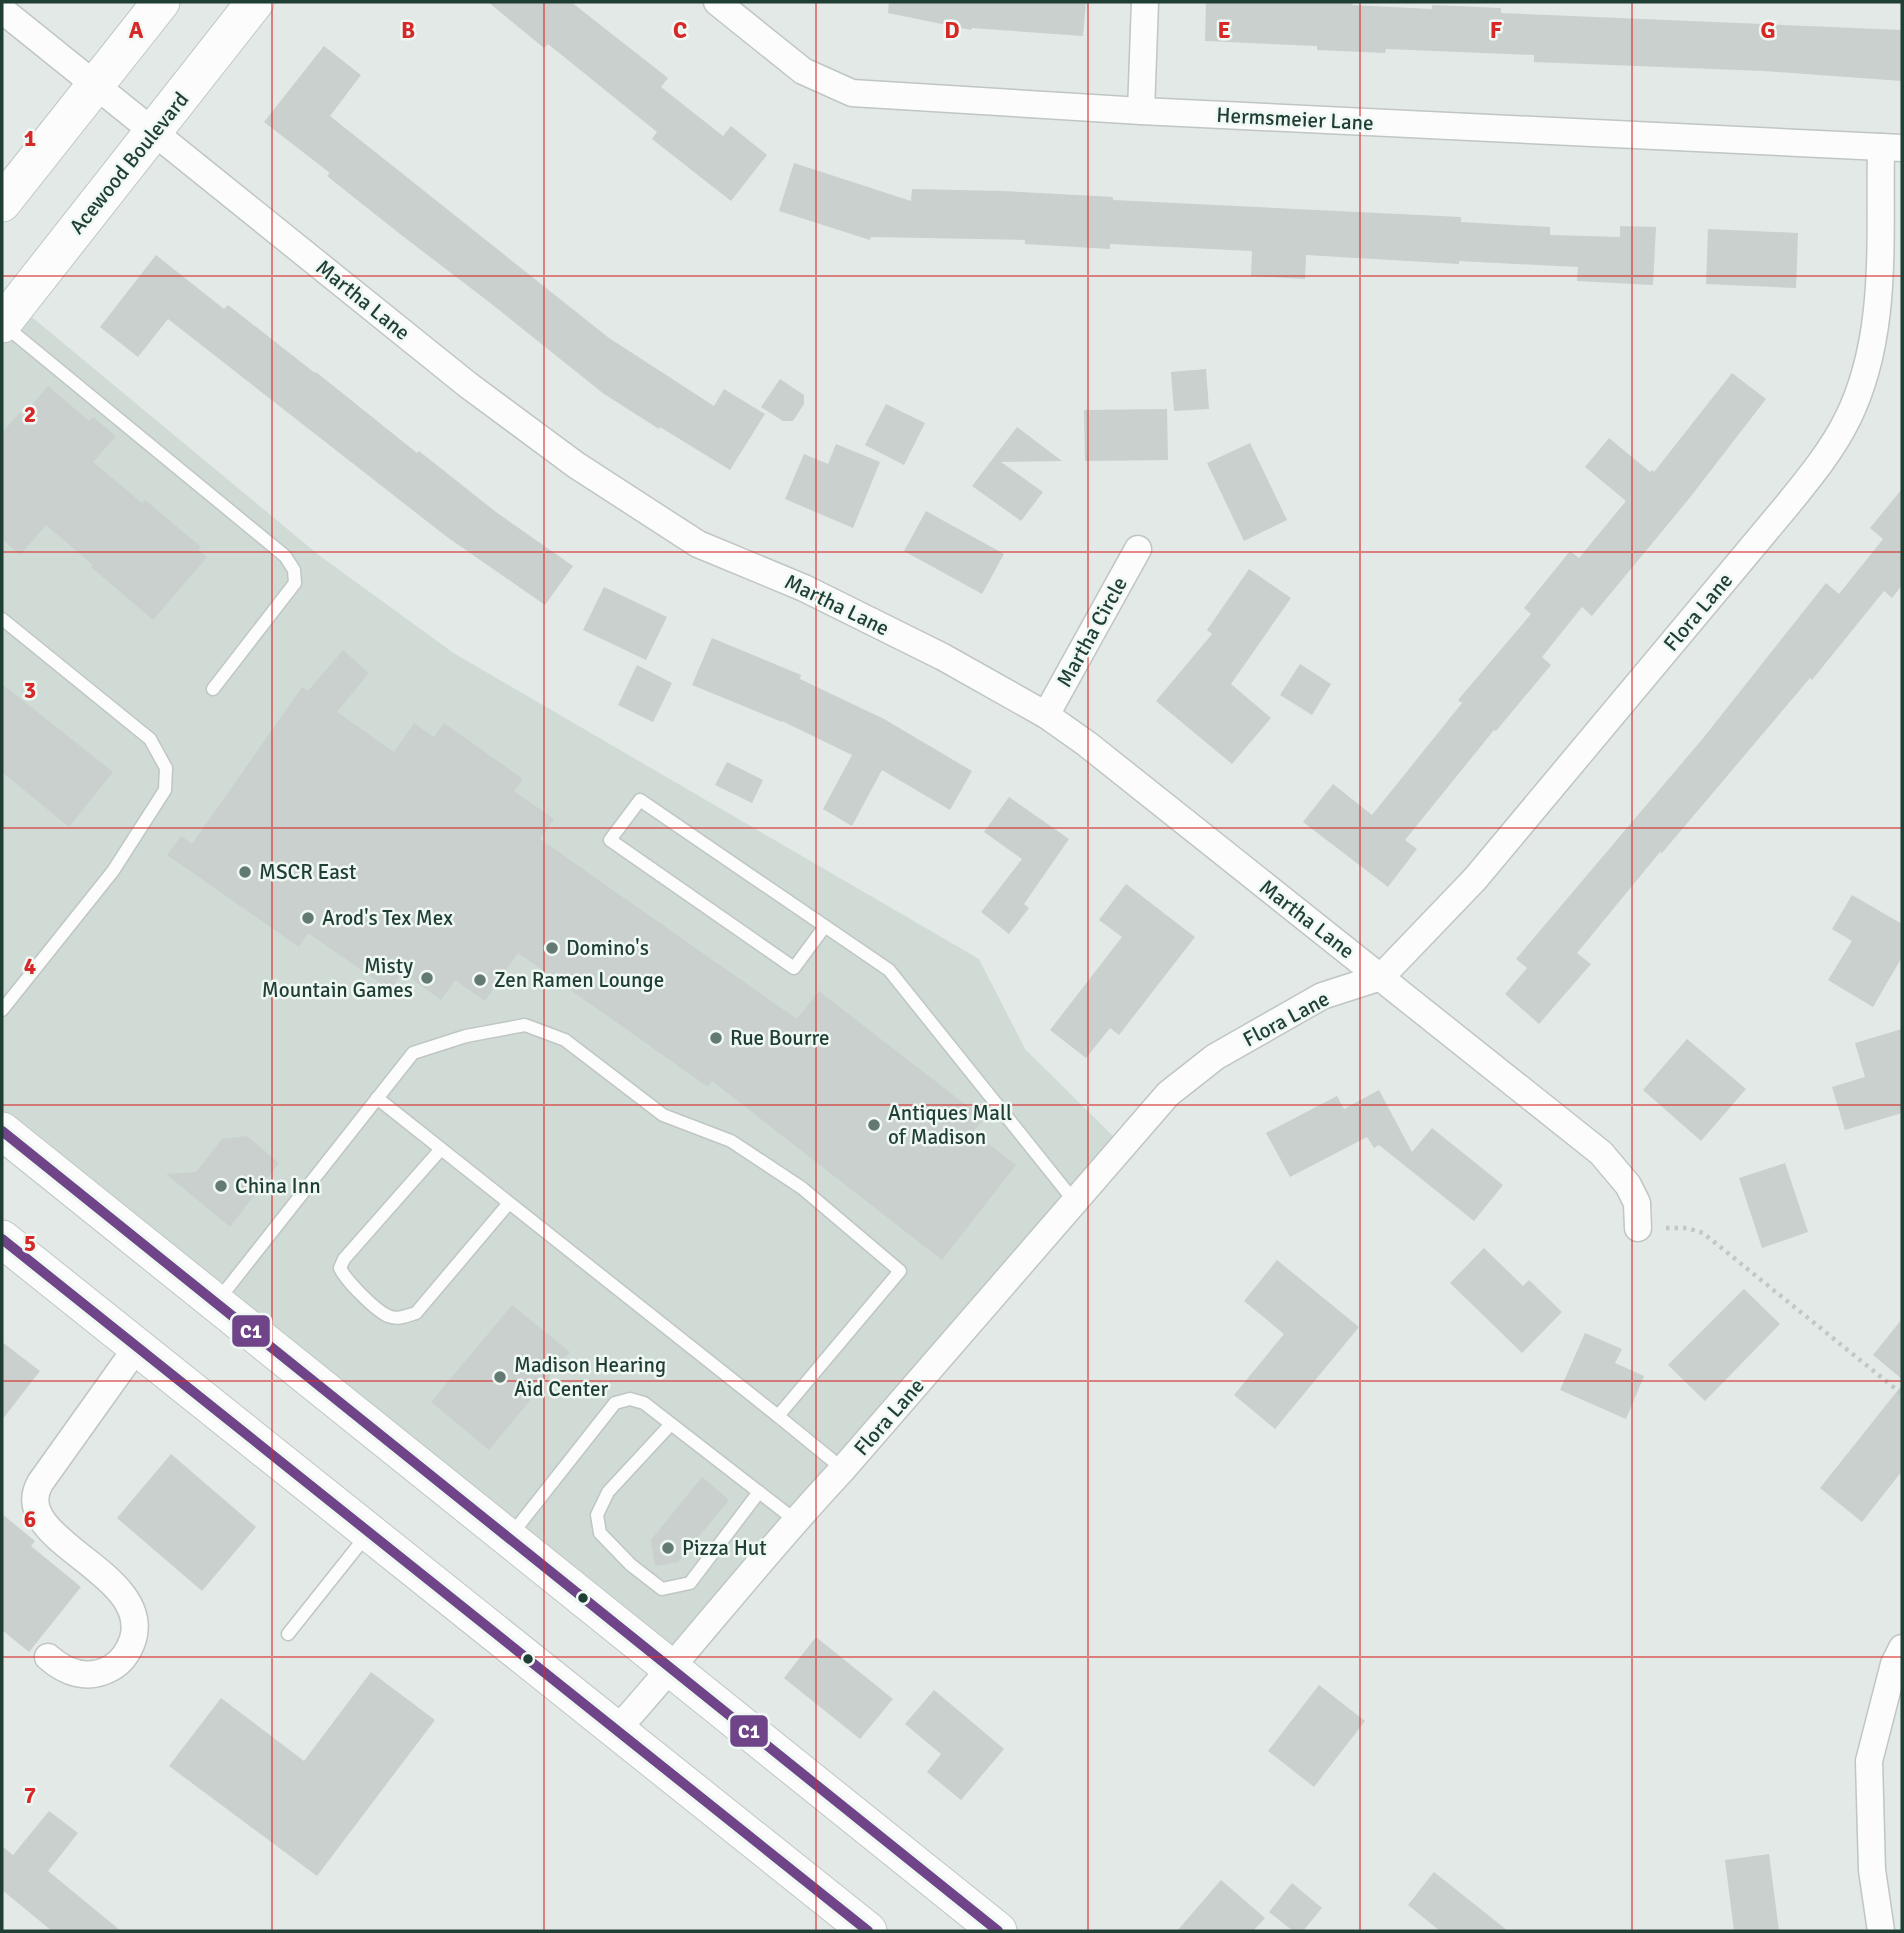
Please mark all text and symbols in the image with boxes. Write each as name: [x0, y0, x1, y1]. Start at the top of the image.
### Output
text: A: [129, 16, 144, 45]
text: B: [401, 16, 415, 45]
text: C: [673, 16, 687, 45]
text: D: [944, 16, 960, 45]
text: E: [1217, 16, 1231, 45]
text: F: [1490, 16, 1502, 45]
text: G: [1760, 16, 1776, 45]
street label: Acewood Boulevard: [64, 87, 194, 239]
street label: Hermsmeier Lane: [1216, 102, 1374, 136]
text: 1: [24, 124, 36, 153]
street label: Martha Lane: [311, 254, 415, 346]
text: 2: [24, 400, 36, 429]
street label: Flora Lane: [1658, 568, 1738, 656]
street label: Martha Lane: [780, 569, 894, 641]
street label: Martha Circle: [1051, 572, 1133, 692]
text: 3: [24, 676, 36, 705]
place label: MSCR East: [259, 859, 356, 885]
marker: MSCR East: [237, 864, 253, 880]
street label: Martha Lane: [1254, 874, 1360, 964]
place label: Arod's Tex Mex: [322, 905, 453, 931]
marker: Arod's Tex Mex: [300, 910, 316, 926]
place label: Domino's: [566, 935, 649, 961]
marker: Domino's: [544, 940, 560, 956]
text: 4: [24, 952, 36, 981]
place label: Misty Mountain Games: [262, 953, 413, 1003]
place label: Zen Ramen Lounge: [494, 967, 664, 993]
marker: Misty Mountain Games: [419, 970, 435, 986]
marker: Zen Ramen Lounge: [472, 972, 488, 988]
street label: Flora Lane: [1238, 985, 1334, 1053]
place label: Rue Bourre: [730, 1025, 829, 1051]
marker: Rue Bourre: [708, 1030, 724, 1046]
place label: Antiques Mall of Madison: [888, 1100, 1012, 1150]
marker: Antiques Mall of Madison: [866, 1117, 882, 1133]
place label: China Inn: [235, 1173, 321, 1199]
marker: China Inn: [213, 1178, 229, 1194]
text: 5: [24, 1229, 36, 1258]
line badge: C1: [231, 1314, 271, 1348]
text: C1: [240, 1320, 262, 1344]
place label: Madison Hearing Aid Center: [514, 1352, 666, 1402]
marker: Madison Hearing Aid Center: [492, 1369, 508, 1385]
street label: Flora Lane: [848, 1373, 930, 1461]
text: 6: [24, 1505, 36, 1534]
place label: Pizza Hut: [682, 1535, 767, 1561]
marker: Pizza Hut: [660, 1540, 676, 1556]
unlabelled marker: [576, 1591, 590, 1605]
unlabelled marker: [521, 1652, 535, 1666]
line badge: C1: [729, 1714, 769, 1748]
text: C1: [738, 1720, 760, 1744]
text: 7: [24, 1781, 36, 1810]

